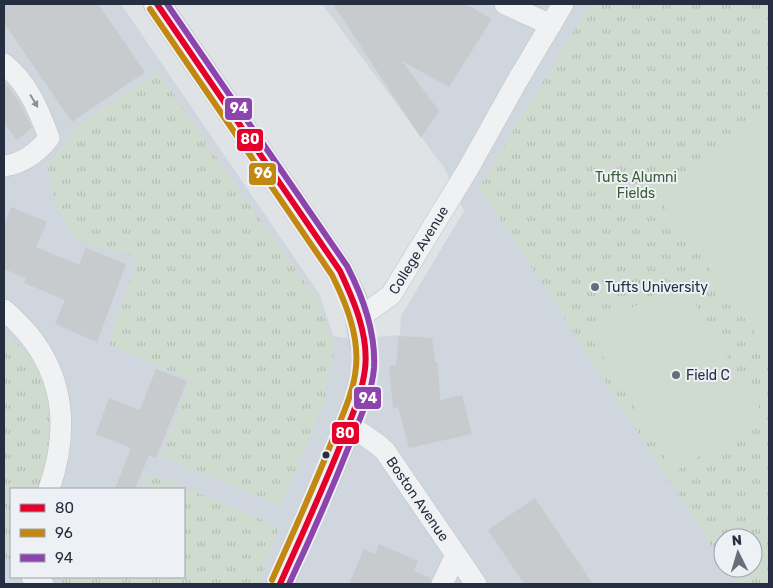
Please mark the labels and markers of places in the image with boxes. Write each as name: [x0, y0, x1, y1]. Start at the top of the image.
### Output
place label: Tufts University: [605, 279, 708, 296]
marker: Tufts University: [589, 281, 601, 293]
place label: Field C: [686, 367, 730, 384]
marker: Field C: [670, 369, 682, 381]
unlabelled marker: [321, 450, 331, 460]

